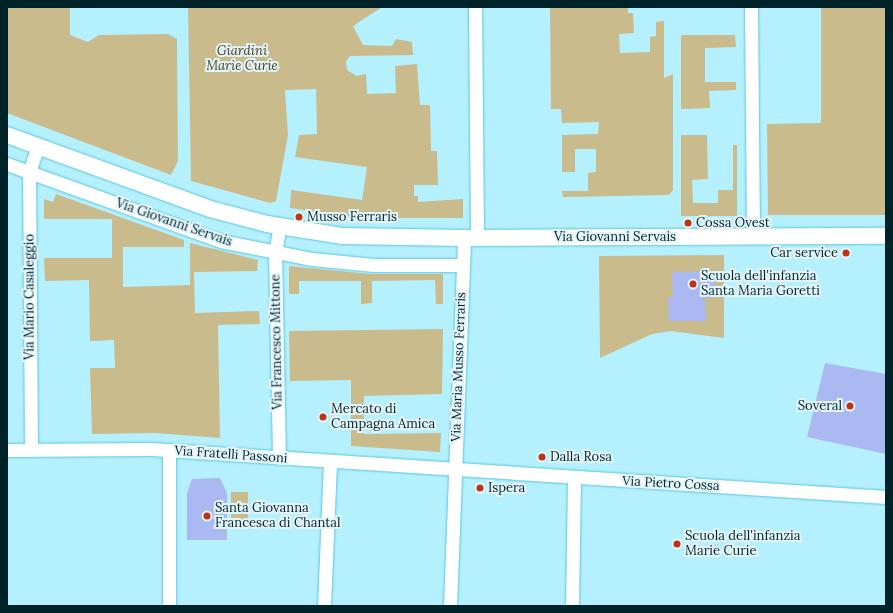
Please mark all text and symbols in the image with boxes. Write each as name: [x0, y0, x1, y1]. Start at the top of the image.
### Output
park label: Giardini Marie Curie: [206, 44, 278, 75]
street label: Via Giovanni Servais: [114, 196, 234, 250]
place label: Musso Ferraris: [307, 209, 397, 225]
marker: Musso Ferraris: [294, 212, 304, 222]
place label: Cossa Ovest: [696, 215, 770, 231]
marker: Cossa Ovest: [683, 218, 693, 228]
street label: Via Giovanni Servais: [554, 229, 676, 245]
street label: Via Mario Casaleggio: [22, 234, 38, 360]
place label: Car service: [770, 245, 838, 261]
marker: Car service: [841, 248, 851, 258]
place label: Scuola dell'infanzia Santa Maria Goretti: [701, 269, 820, 300]
street label: Via Francesco Mittone: [268, 274, 286, 410]
marker: Scuola dell'infanzia Santa Maria Goretti: [688, 279, 698, 289]
street label: Via Maria Musso Ferraris: [449, 292, 469, 442]
place label: Soveral: [798, 398, 842, 414]
marker: Soveral: [845, 401, 855, 411]
place label: Mercato di Campagna Amica: [331, 402, 435, 433]
marker: Mercato di Campagna Amica: [318, 412, 328, 422]
street label: Via Fratelli Passoni: [174, 443, 288, 467]
place label: Dalla Rosa: [550, 449, 612, 465]
marker: Dalla Rosa: [537, 452, 547, 462]
street label: Via Pietro Cossa: [622, 474, 720, 494]
place label: Ispera: [488, 480, 525, 496]
marker: Ispera: [475, 483, 485, 493]
place label: Santa Giovanna Francesca di Chantal: [215, 501, 341, 532]
marker: Santa Giovanna Francesca di Chantal: [202, 511, 212, 521]
place label: Scuola dell'infanzia Marie Curie: [685, 529, 800, 560]
marker: Scuola dell'infanzia Marie Curie: [672, 539, 682, 549]

